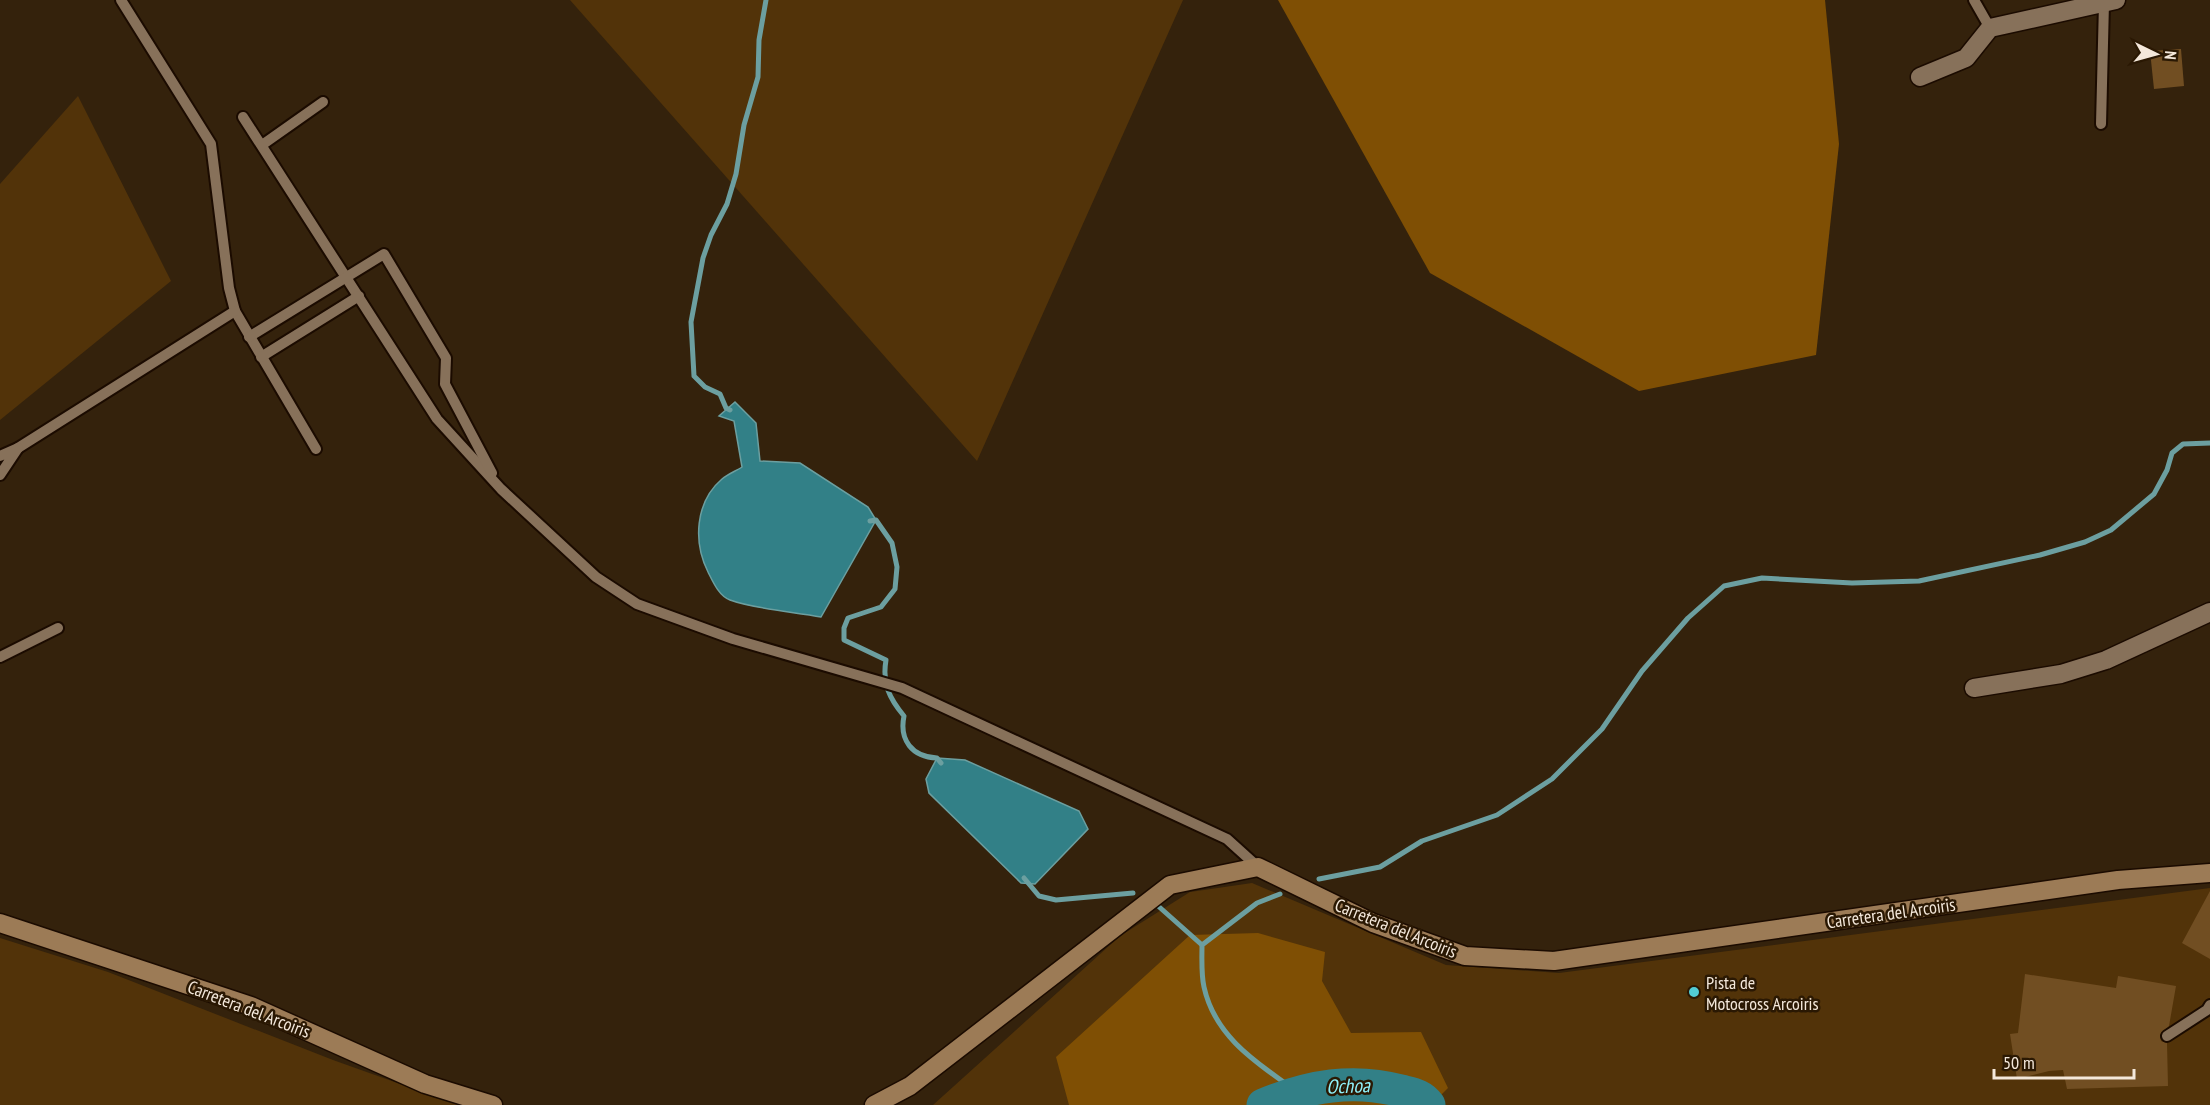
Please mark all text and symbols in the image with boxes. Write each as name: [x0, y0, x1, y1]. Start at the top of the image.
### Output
north arrow: [2126, 24, 2186, 84]
text: N: [2161, 50, 2181, 60]
street label: Carretera del Arcoiris: [1332, 893, 1460, 963]
street label: Carretera del Arcoiris: [1825, 893, 1957, 933]
place label: Pista de Motocross Arcoiris: [1706, 971, 1819, 1015]
street label: Carretera del Arcoiris: [184, 975, 314, 1043]
marker: Pista de Motocross Arcoiris: [1687, 985, 1701, 999]
scale bar: [1994, 1042, 2134, 1080]
text: 50 m: [2003, 1051, 2035, 1074]
water label: Ochoa: [1326, 1072, 1371, 1100]

